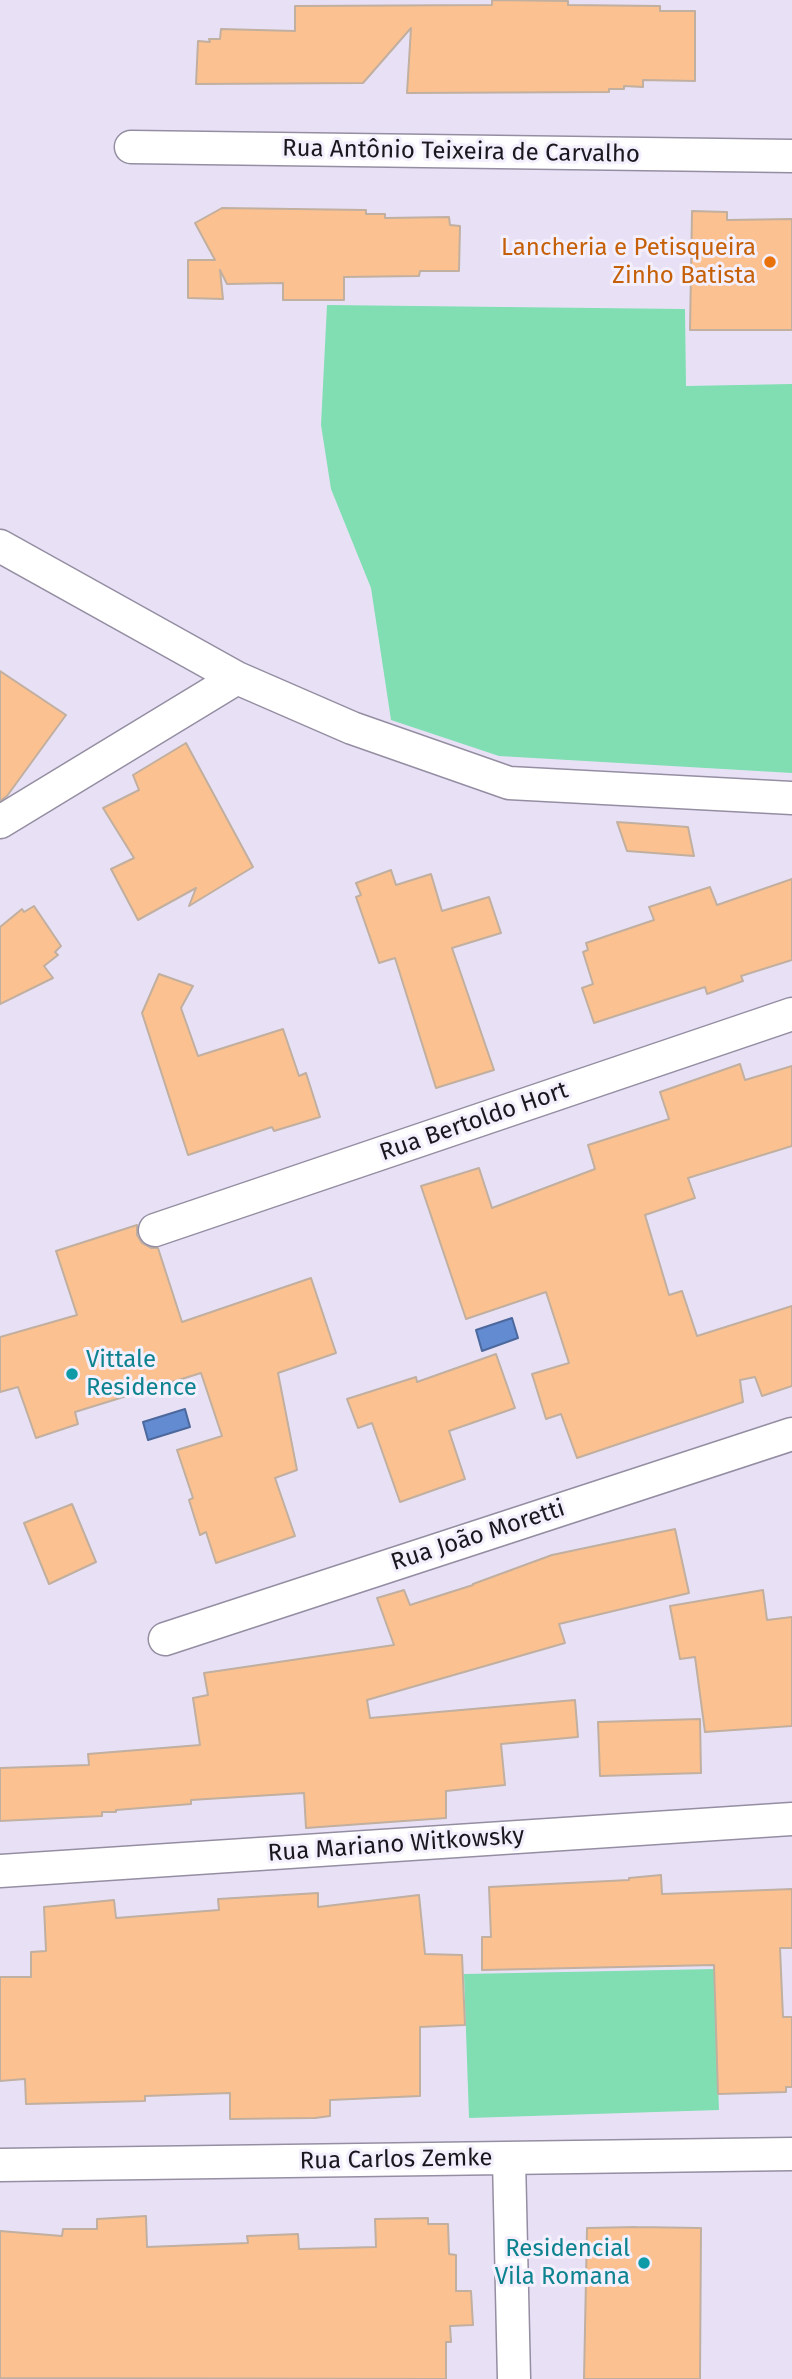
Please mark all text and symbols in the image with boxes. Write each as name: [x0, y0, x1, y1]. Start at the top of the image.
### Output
street label: Rua Antônio Teixeira de Carvalho: [282, 134, 640, 170]
place label: Lancheria e Petisqueira Zinho Batista: [501, 234, 756, 290]
marker: Lancheria e Petisqueira Zinho Batista: [762, 254, 778, 270]
street label: Rua Bertoldo Hort: [376, 1076, 572, 1168]
place label: Vittale Residence: [86, 1346, 197, 1402]
marker: Vittale Residence: [64, 1366, 80, 1382]
street label: Rua João Moretti: [388, 1494, 568, 1578]
street label: Rua Mariano Witkowsky: [267, 1822, 525, 1868]
street label: Rua Carlos Zemke: [299, 2144, 493, 2176]
place label: Residencial Vila Romana: [495, 2235, 630, 2291]
marker: Residencial Vila Romana: [636, 2255, 652, 2271]

